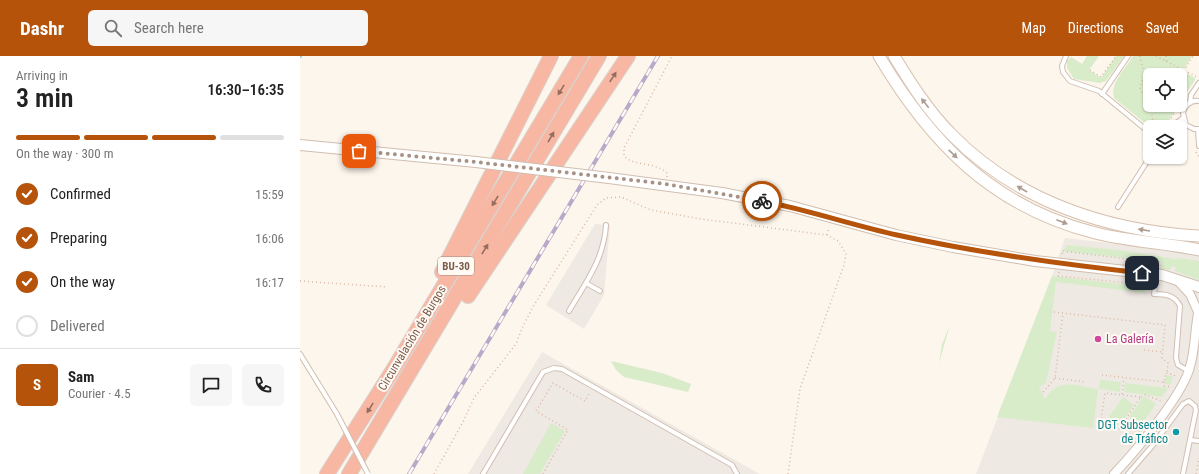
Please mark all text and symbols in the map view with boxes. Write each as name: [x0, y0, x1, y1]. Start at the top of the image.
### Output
search box: [88, 10, 368, 46]
text: Dashr: [20, 17, 64, 40]
icon: search: [102, 17, 124, 39]
text: Search here: [134, 19, 204, 37]
text: Map: [1022, 20, 1046, 36]
text: Directions: [1068, 20, 1124, 36]
text: Saved: [1146, 20, 1179, 36]
text: Arriving in: [16, 68, 68, 83]
map controls: [1143, 68, 1187, 164]
button: locate: [1143, 68, 1187, 112]
one-way arrow: [610, 72, 617, 83]
text: 16:30–16:35: [207, 81, 284, 99]
text: 3 min: [16, 83, 74, 113]
one-way arrow: [558, 84, 565, 96]
one-way arrow: [921, 97, 930, 108]
button: layers: [1143, 120, 1187, 164]
one-way arrow: [547, 132, 555, 142]
pin: [342, 134, 376, 168]
icon: bag: [348, 140, 370, 162]
text: On the way · 300 m: [16, 146, 113, 161]
one-way arrow: [947, 149, 958, 158]
courier: [742, 181, 782, 221]
icon: check: [16, 183, 38, 205]
text: Confirmed: [50, 185, 111, 203]
one-way arrow: [1016, 185, 1027, 192]
text: 15:59: [255, 187, 284, 202]
icon: bike: [751, 190, 773, 212]
one-way arrow: [491, 195, 498, 207]
one-way arrow: [1056, 220, 1068, 226]
one-way arrow: [1138, 226, 1150, 232]
icon: check: [16, 227, 38, 249]
text: Preparing: [50, 229, 107, 247]
text: 16:06: [255, 231, 284, 246]
one-way arrow: [482, 243, 489, 255]
pin: [1125, 256, 1159, 290]
road number: BU-30: [438, 257, 474, 275]
icon: home: [1131, 262, 1153, 284]
icon: check: [16, 271, 38, 293]
text: On the way: [50, 273, 115, 291]
text: 16:17: [255, 275, 284, 290]
street label: Circunvalación de Burgos: [375, 283, 449, 393]
text: Delivered: [50, 317, 105, 335]
place label: La Galería: [1106, 332, 1154, 346]
marker: La Galería: [1093, 334, 1103, 344]
button: chat: [190, 364, 232, 406]
button: phone: [242, 364, 284, 406]
text: Sam: [68, 368, 94, 386]
text: S: [33, 376, 41, 394]
text: Courier · 4.5: [68, 386, 131, 401]
one-way arrow: [366, 402, 373, 414]
place label: DGT Subsector de Tráfico: [1098, 418, 1168, 446]
marker: DGT Subsector de Tráfico: [1171, 427, 1181, 437]

